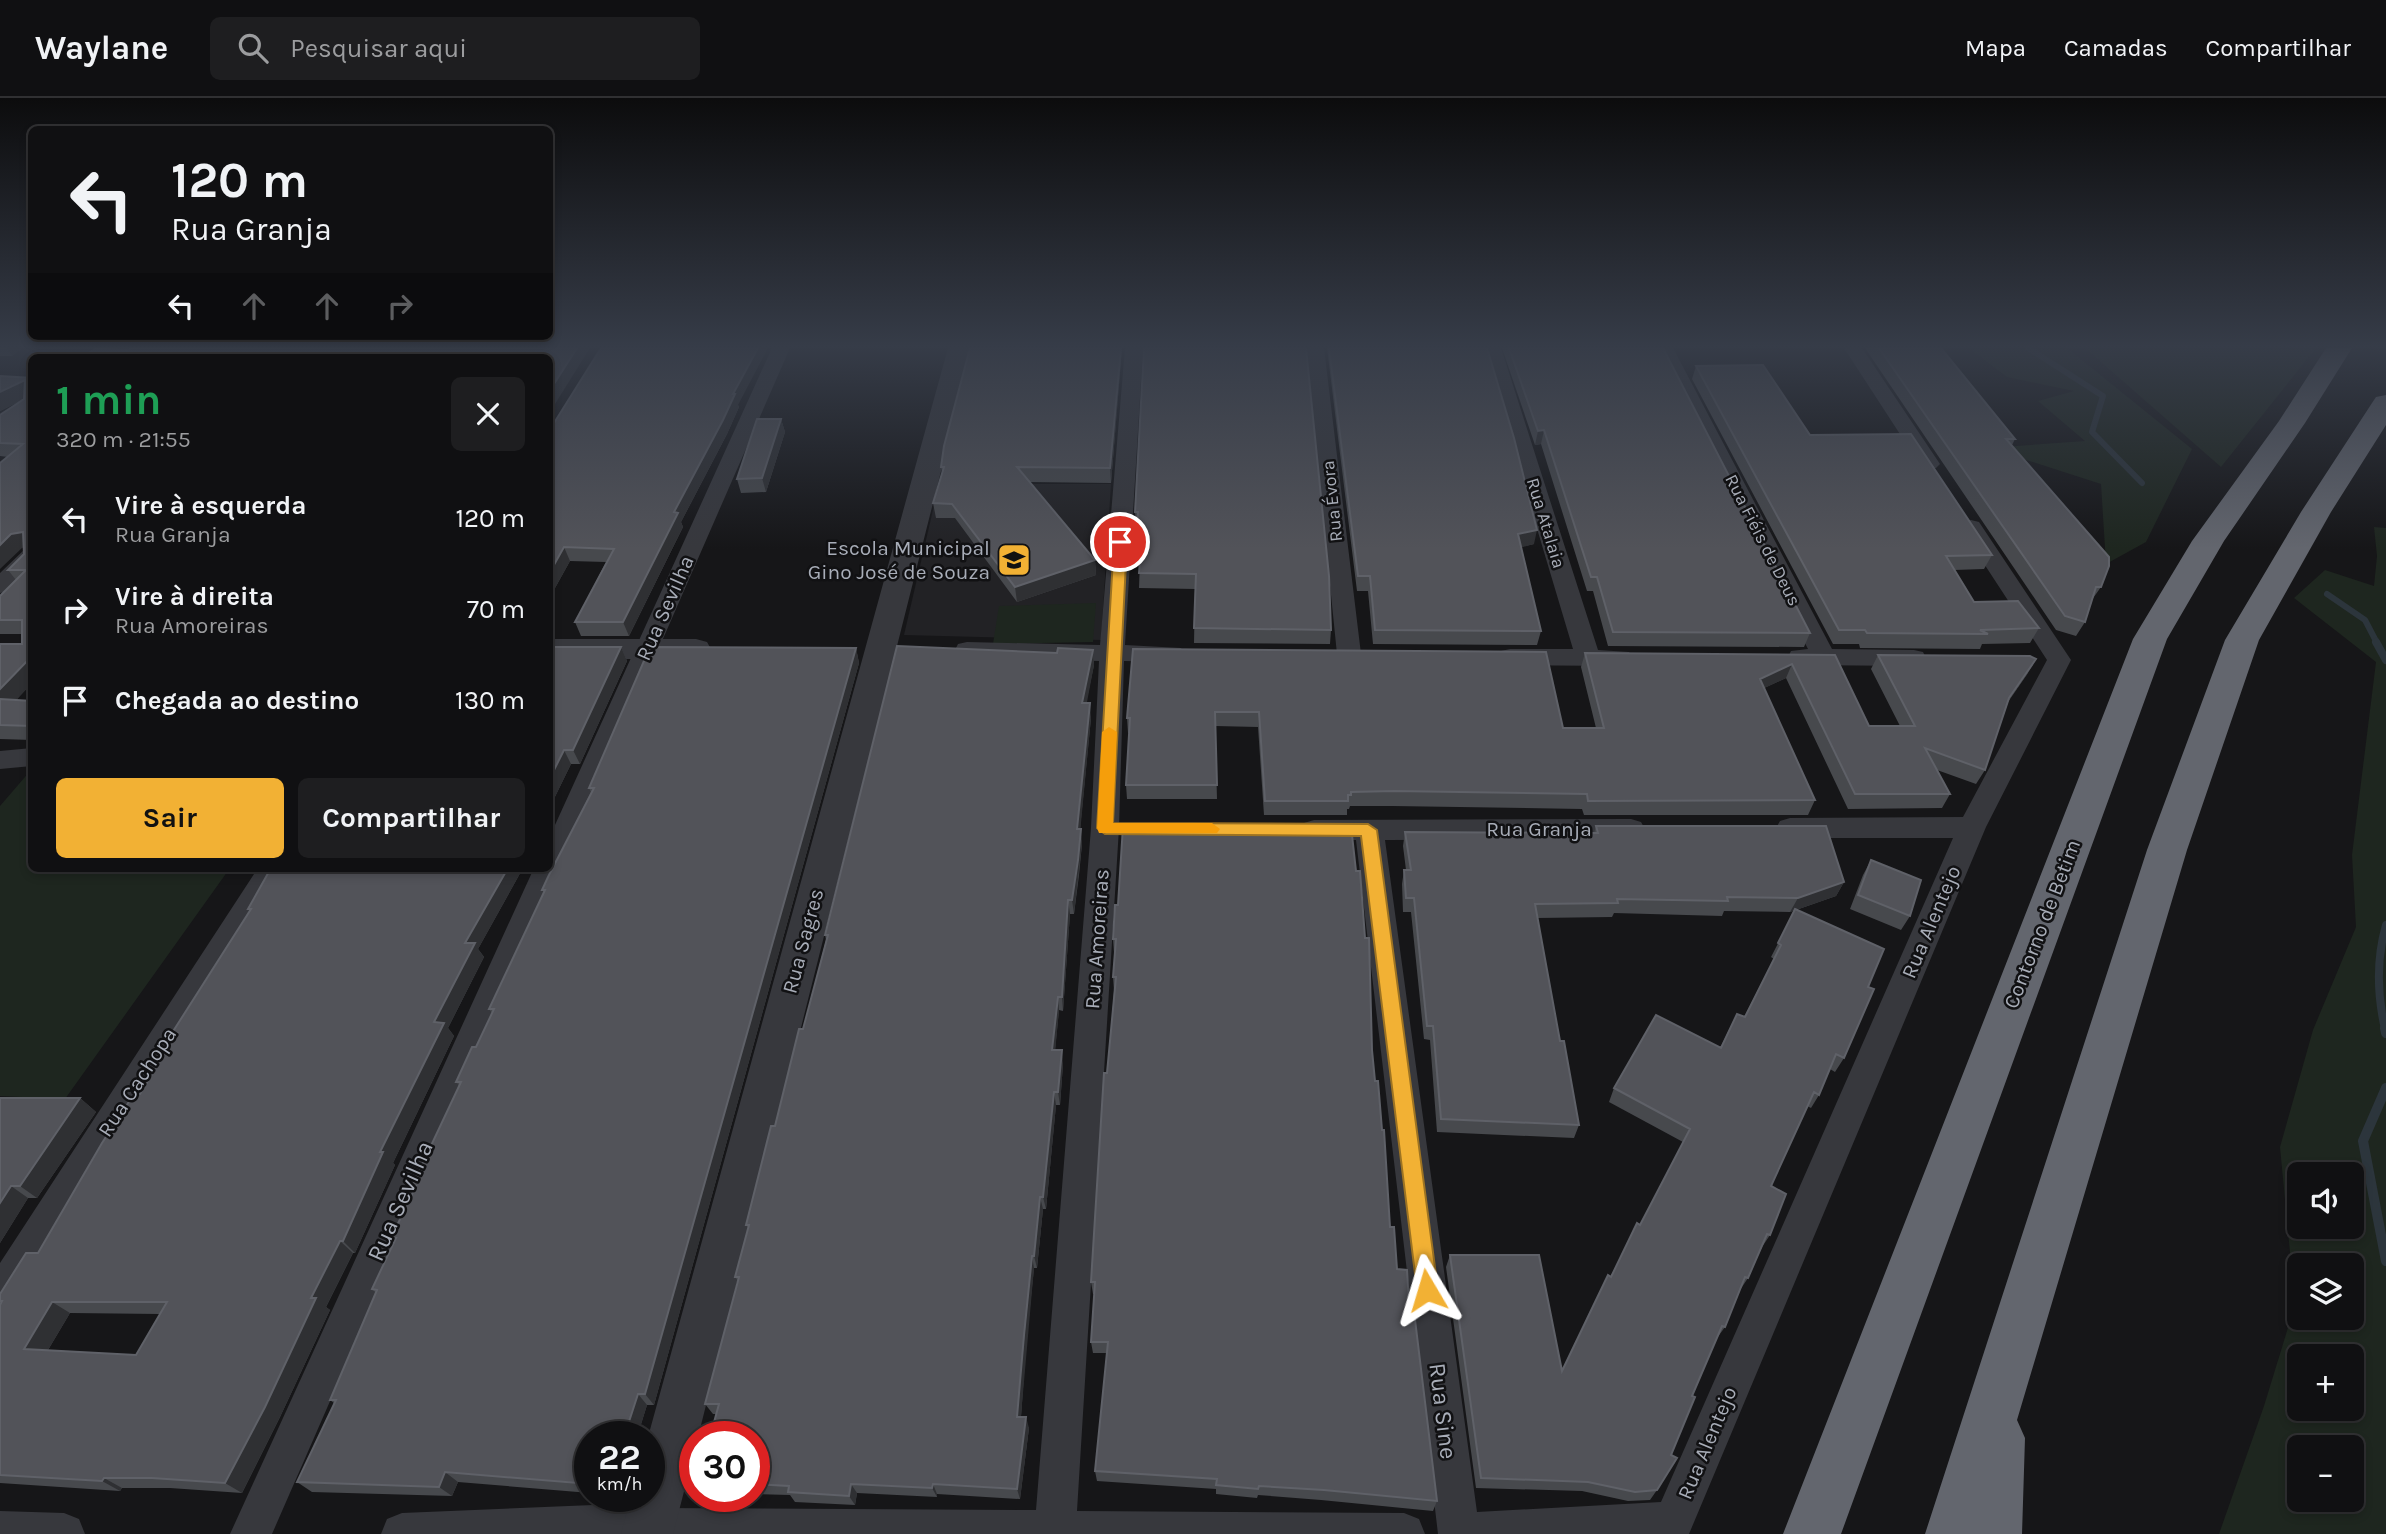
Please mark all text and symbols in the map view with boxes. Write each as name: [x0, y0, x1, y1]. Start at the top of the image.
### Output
search box: [210, 17, 700, 80]
text: Waylane: [35, 29, 168, 67]
icon: search: [234, 29, 272, 67]
text: Pesquisar aqui: [290, 33, 467, 64]
text: Mapa: [1965, 34, 2026, 62]
text: Camadas: [2064, 34, 2168, 62]
text: Compartilhar: [2206, 34, 2351, 62]
text: 120 m: [171, 152, 308, 209]
icon: left: [56, 154, 147, 245]
text: Rua Granja: [171, 211, 332, 248]
icon: left: [162, 287, 200, 325]
icon: ahead: [235, 287, 273, 325]
icon: ahead: [308, 287, 346, 325]
icon: right: [381, 287, 419, 325]
text: 1 min: [56, 375, 161, 425]
button: close: [451, 377, 525, 451]
text: 320 m · 21:55: [56, 426, 191, 453]
street label: Rua Évora: [1316, 459, 1347, 543]
street label: Rua Fiéis de Deus: [1720, 470, 1806, 610]
street label: Rua Atalaia: [1522, 475, 1570, 571]
text: Vire à esquerda: [115, 490, 306, 521]
icon: left: [56, 500, 94, 538]
text: 120 m: [455, 503, 525, 534]
pin: [1090, 512, 1150, 572]
text: Rua Granja: [115, 521, 231, 548]
icon: arrive: [1101, 523, 1139, 561]
place label: Escola Municipal Gino José de Souza: [808, 536, 990, 584]
school or university icon: Escola Municipal Gino José de Souza: [995, 541, 1033, 579]
street label: Rua Sevilha: [631, 552, 699, 664]
text: Vire à direita: [115, 581, 274, 612]
icon: right: [56, 591, 94, 629]
text: 70 m: [467, 594, 525, 625]
text: Rua Amoreiras: [115, 612, 268, 639]
icon: arrive: [56, 682, 94, 720]
text: Chegada ao destino: [115, 685, 359, 716]
text: 130 m: [455, 685, 525, 716]
button: Sair: [56, 778, 284, 858]
button: Compartilhar: [298, 778, 525, 858]
street label: Rua Granja: [1486, 817, 1592, 841]
street label: Contorno de Betim: [1999, 836, 2085, 1012]
street label: Rua Alentejo: [1896, 862, 1966, 982]
street label: Rua Amoreiras: [1080, 868, 1114, 1010]
street label: Rua Sagres: [777, 886, 829, 996]
street label: Rua Cachopa: [93, 1023, 181, 1141]
street label: Rua Sevilha: [361, 1137, 439, 1265]
map controls: [2287, 1162, 2364, 1512]
button: sound: [2287, 1162, 2364, 1239]
position arrow: [1390, 1253, 1464, 1327]
button: layers: [2287, 1253, 2364, 1330]
button: +: [2287, 1344, 2364, 1421]
street label: Rua Sine: [1423, 1361, 1463, 1461]
street label: Rua Alentejo: [1672, 1383, 1742, 1503]
speed limit sign: 30: [679, 1421, 770, 1512]
button: −: [2287, 1435, 2364, 1512]
text: 22: [598, 1437, 641, 1478]
text: km/h: [597, 1473, 642, 1495]

